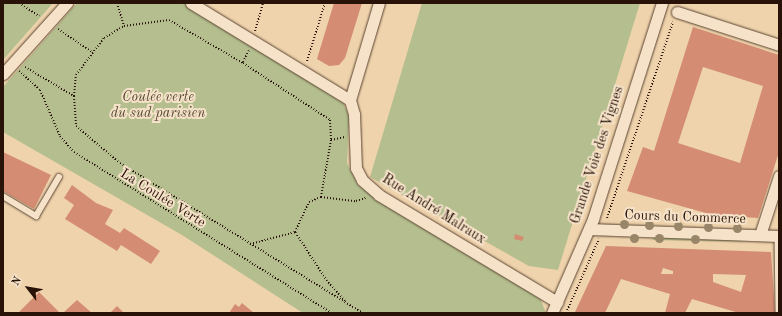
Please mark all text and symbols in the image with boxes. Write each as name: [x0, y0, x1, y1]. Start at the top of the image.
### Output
street label: Grande Voie des Vignes: [567, 84, 627, 226]
park label: Coulée verte du sud parisien: [111, 89, 205, 122]
street label: La Coulée Verte: [117, 165, 209, 231]
street label: Rue André Malraux: [379, 170, 489, 248]
street label: Cours du Commerce: [624, 206, 746, 228]
north arrow: [8, 268, 48, 308]
text: N: [10, 275, 24, 288]

